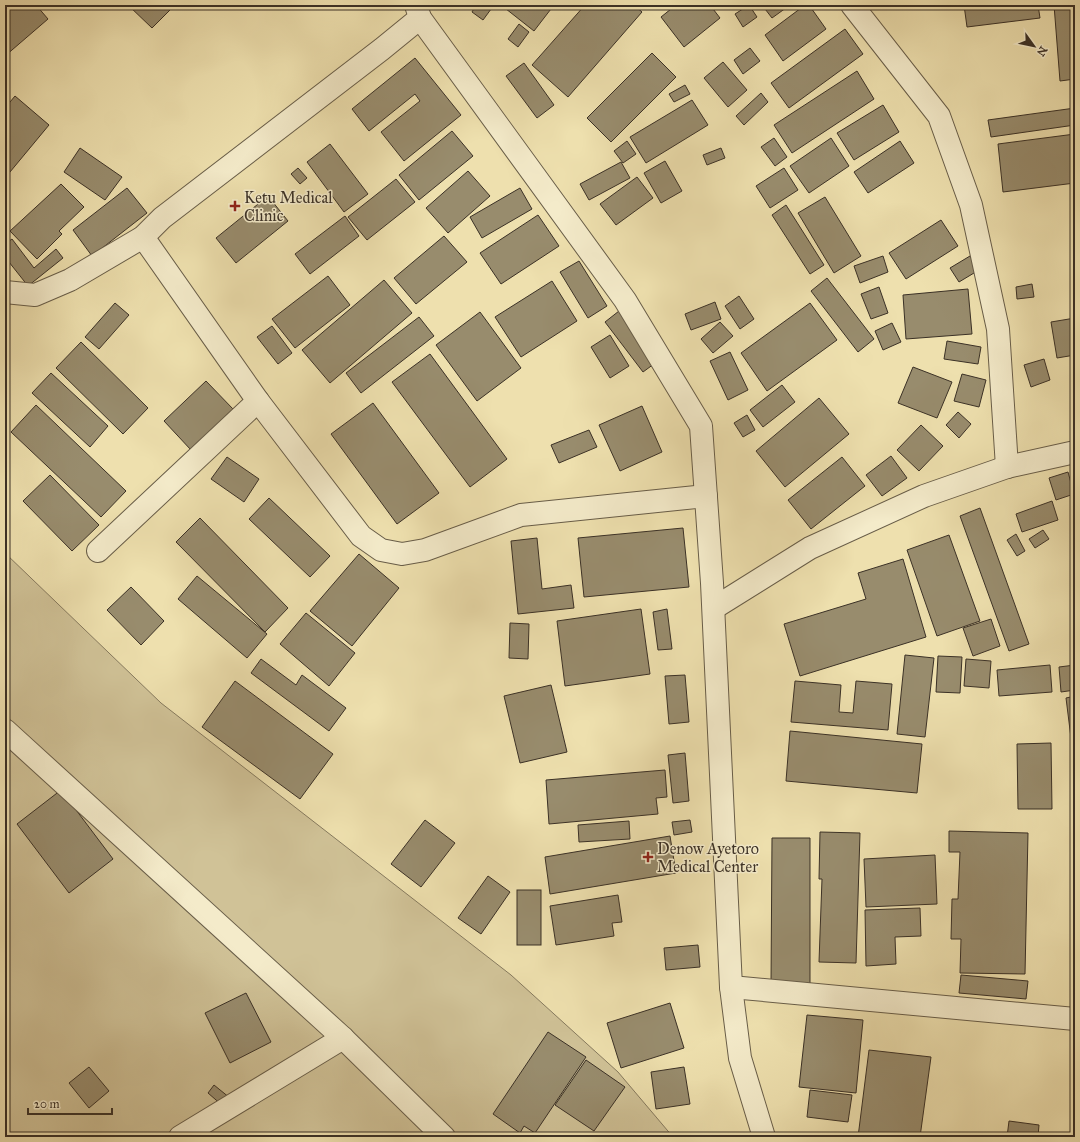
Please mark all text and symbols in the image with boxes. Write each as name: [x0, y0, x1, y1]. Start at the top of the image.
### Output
north arrow: [1014, 26, 1054, 66]
text: N: [1034, 44, 1050, 59]
place label: Ketu Medical Clinic: [244, 188, 333, 225]
marker: Ketu Medical Clinic: [229, 200, 241, 212]
place label: Denow Ayetoro Medical Center: [657, 839, 759, 876]
marker: Denow Ayetoro Medical Center: [642, 851, 654, 863]
scale bar: [28, 1090, 112, 1116]
text: 20 m: [34, 1097, 60, 1111]

